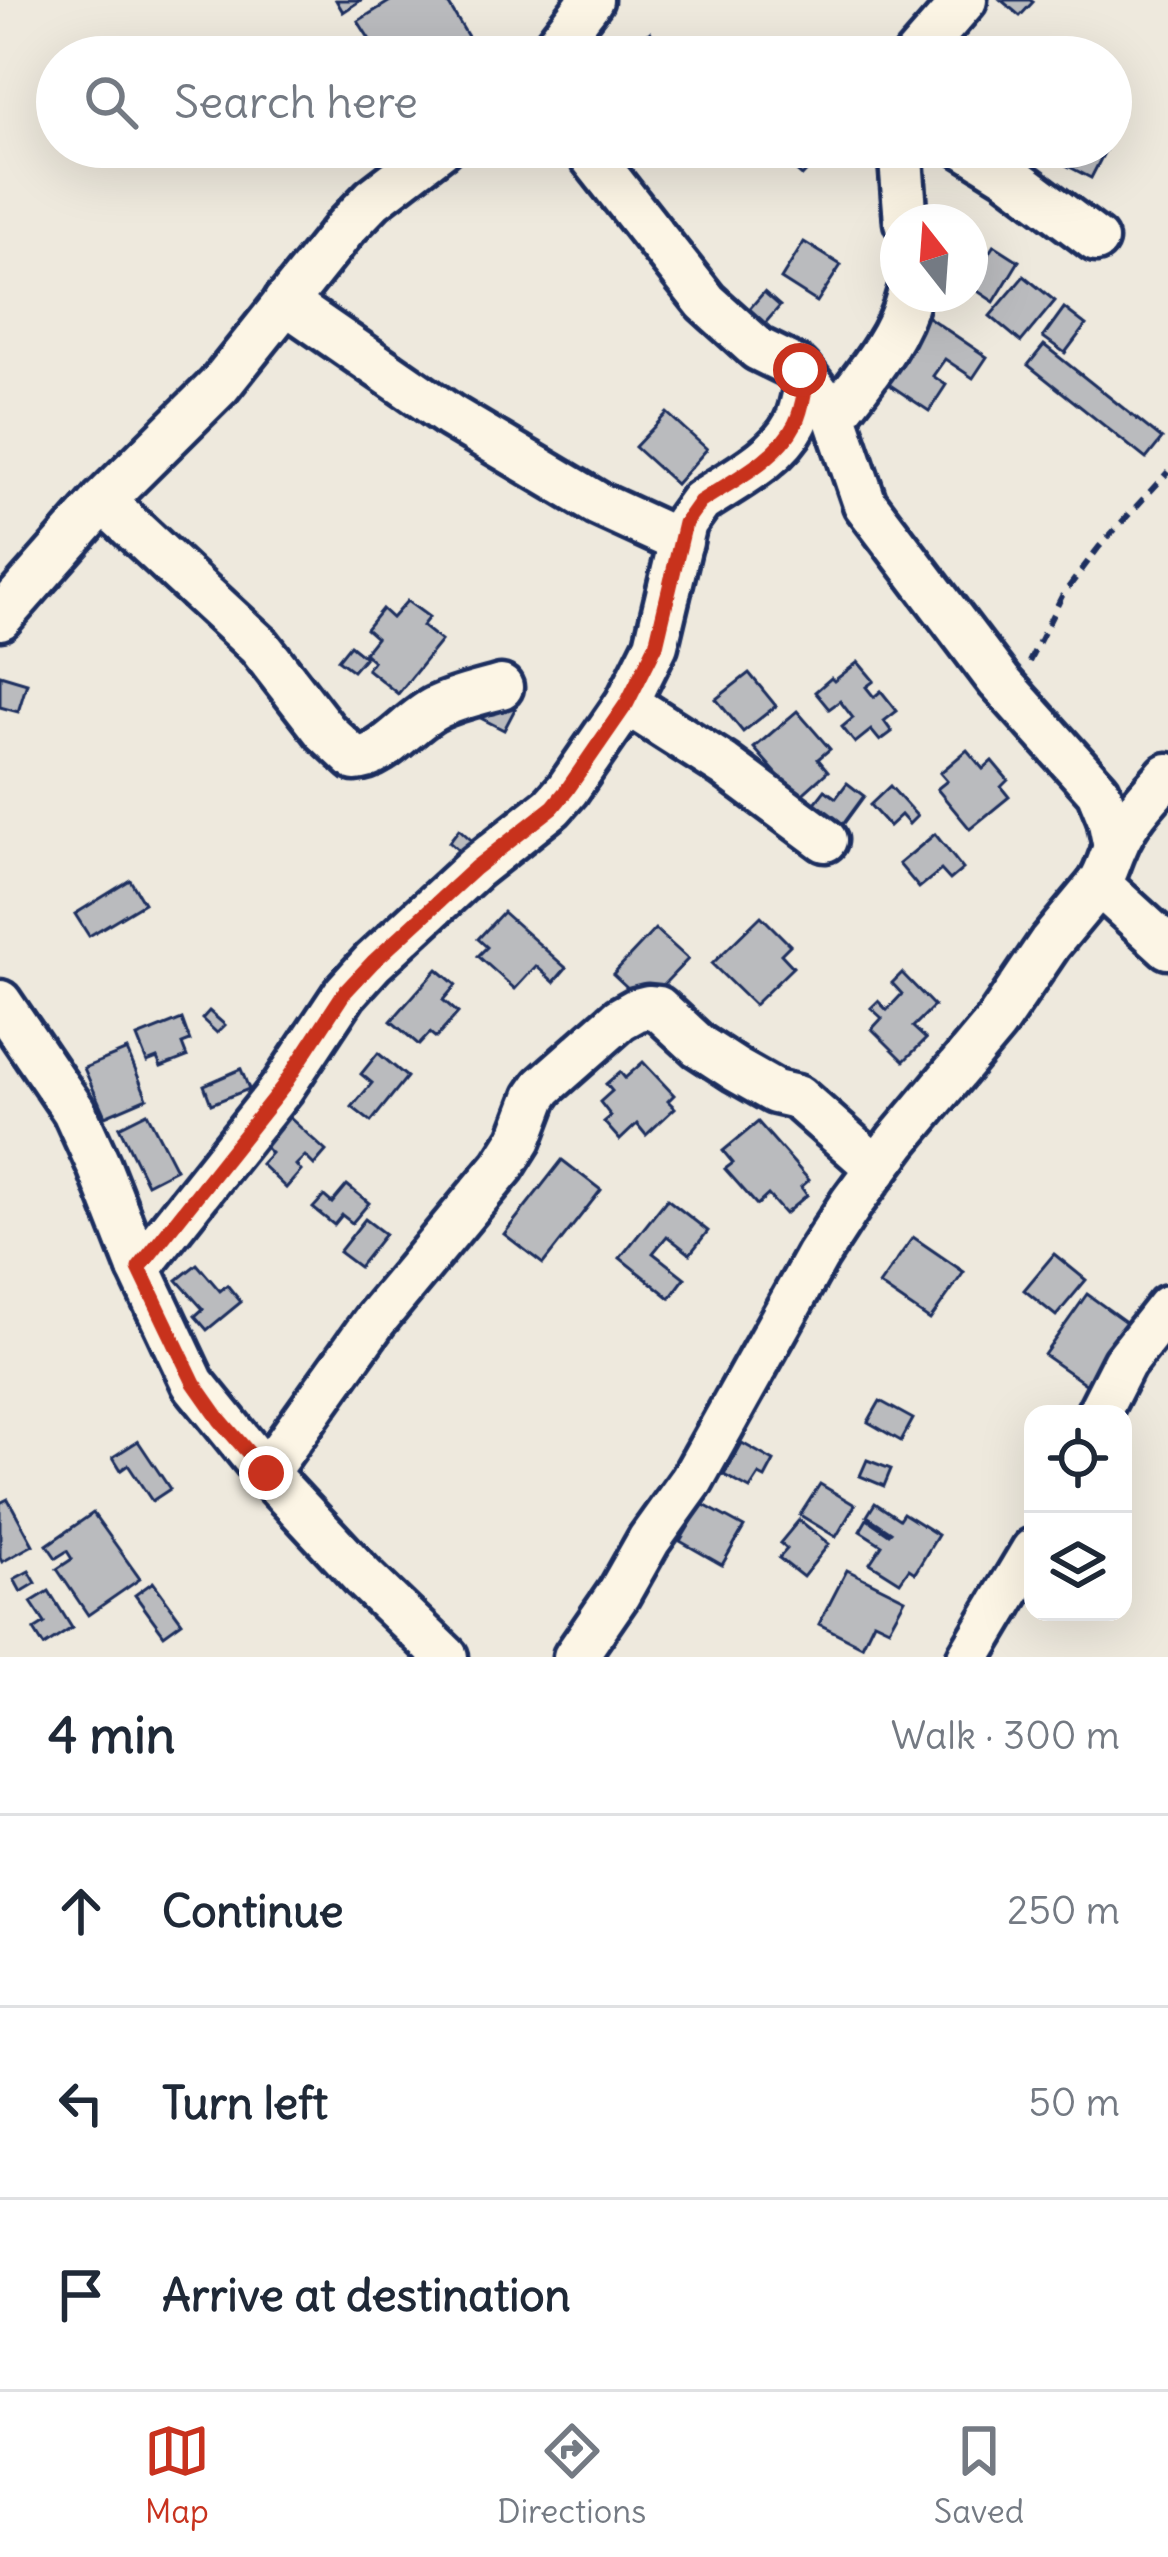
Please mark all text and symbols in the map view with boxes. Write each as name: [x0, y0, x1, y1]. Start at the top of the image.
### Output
search box: [36, 36, 1132, 168]
icon: search: [78, 69, 144, 135]
text: Search here: [174, 74, 418, 130]
north arrow: [880, 204, 988, 312]
route start: [773, 343, 827, 397]
map controls: [1024, 1405, 1132, 1621]
button: locate: [1024, 1405, 1132, 1513]
route end: [239, 1446, 293, 1500]
button: layers: [1024, 1513, 1132, 1621]
text: 4 min: [48, 1703, 175, 1767]
text: Walk · 300 m: [891, 1711, 1120, 1760]
icon: ahead: [48, 1878, 114, 1944]
text: Continue: [162, 1883, 344, 1939]
text: 250 m: [1007, 1886, 1120, 1935]
icon: left: [48, 2070, 114, 2136]
text: Turn left: [162, 2075, 328, 2131]
text: 50 m: [1028, 2078, 1120, 2127]
icon: arrive: [48, 2262, 114, 2328]
text: Arrive at destination: [162, 2267, 571, 2323]
tab: Map: [144, 2418, 210, 2532]
tab: Directions: [497, 2418, 646, 2532]
tab: Saved: [934, 2418, 1024, 2532]

